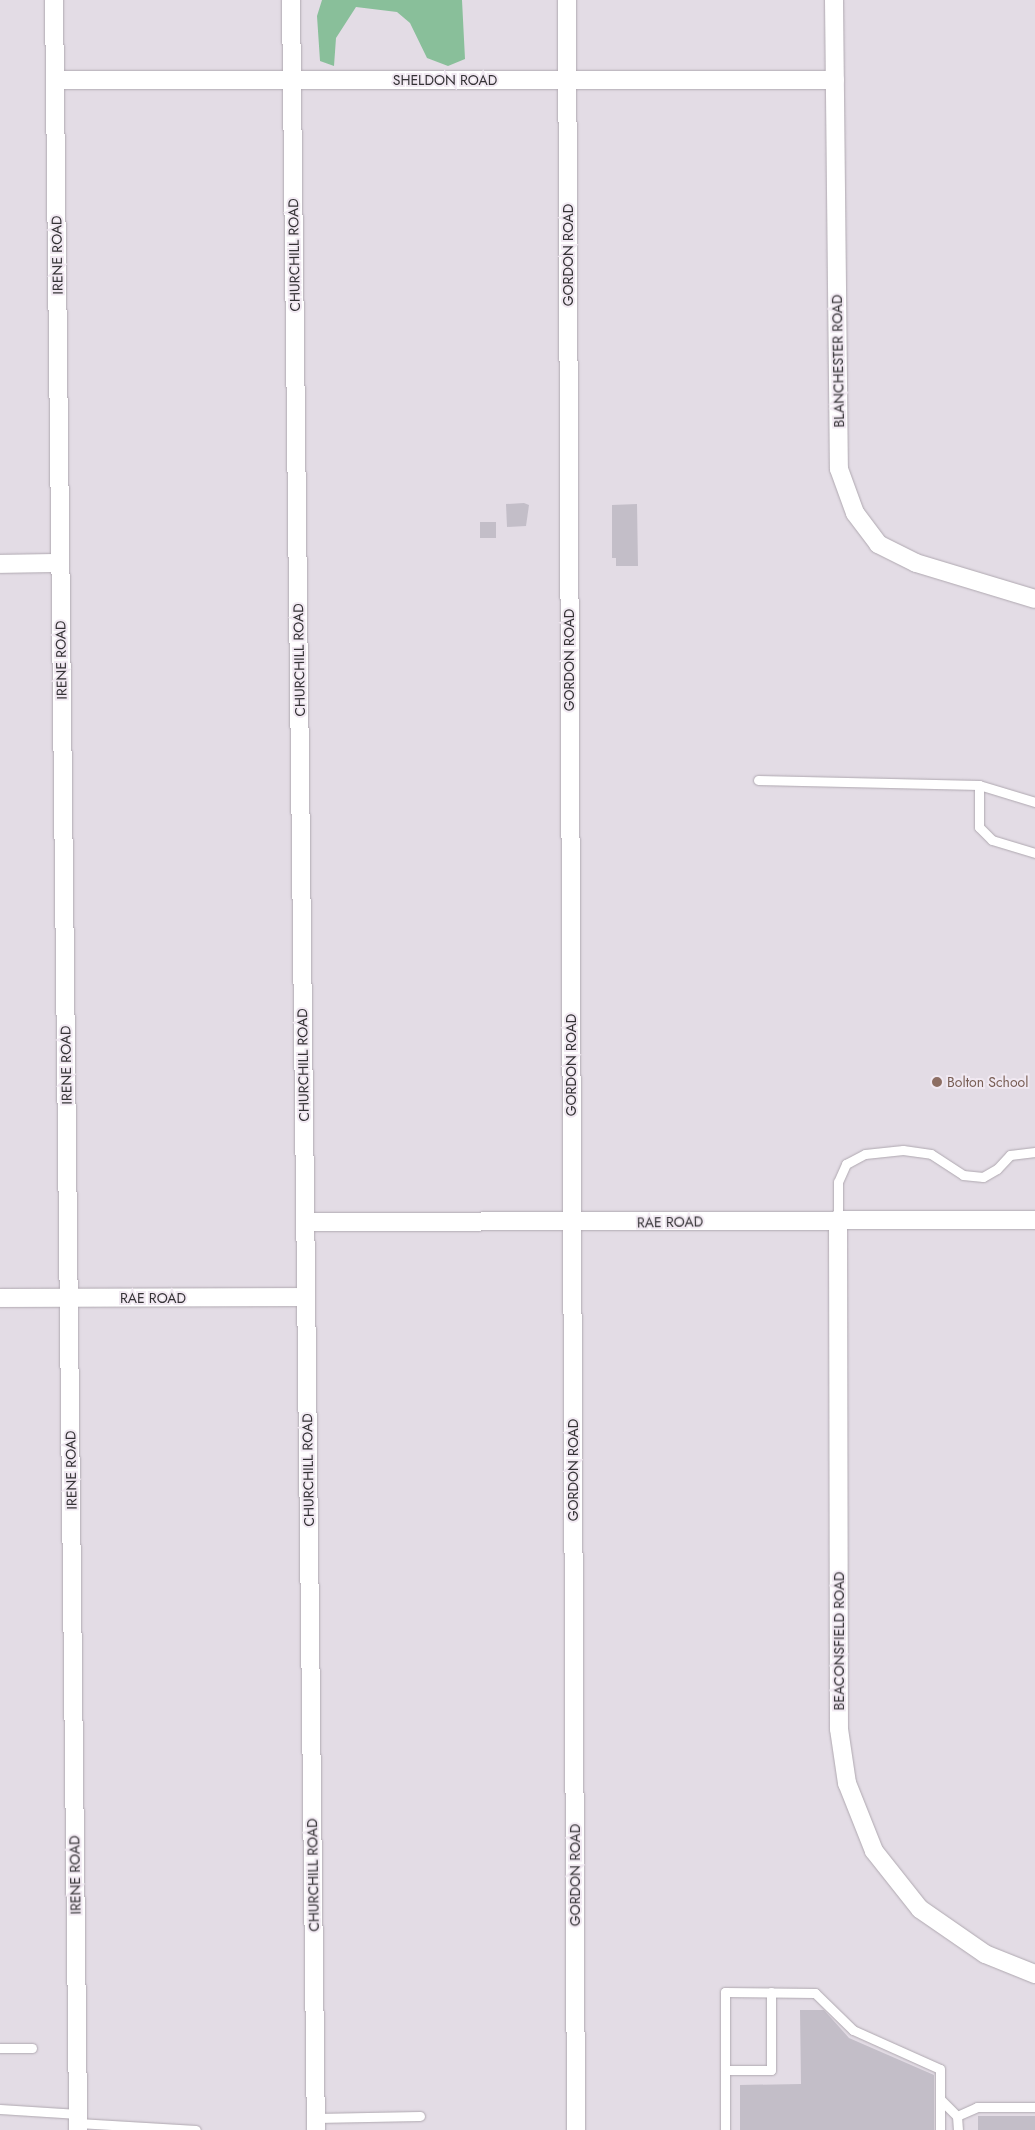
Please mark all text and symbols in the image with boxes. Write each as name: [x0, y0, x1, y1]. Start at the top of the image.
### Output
street label: SHELDON ROAD: [393, 72, 497, 88]
street label: CHURCHILL ROAD: [285, 198, 303, 312]
street label: GORDON ROAD: [560, 204, 576, 306]
street label: IRENE ROAD: [48, 215, 66, 295]
street label: BLANCHESTER ROAD: [828, 294, 848, 428]
street label: CHURCHILL ROAD: [290, 603, 308, 717]
street label: GORDON ROAD: [561, 609, 577, 711]
street label: IRENE ROAD: [52, 620, 70, 700]
street label: CHURCHILL ROAD: [294, 1008, 312, 1122]
street label: GORDON ROAD: [563, 1014, 579, 1116]
street label: IRENE ROAD: [57, 1025, 75, 1105]
place label: Bolton School: [947, 1074, 1028, 1090]
marker: Bolton School: [931, 1076, 943, 1088]
street label: RAE ROAD: [637, 1213, 703, 1231]
street label: RAE ROAD: [120, 1290, 186, 1306]
street label: CHURCHILL ROAD: [299, 1413, 317, 1527]
street label: GORDON ROAD: [565, 1419, 581, 1521]
street label: IRENE ROAD: [62, 1430, 80, 1510]
street label: BEACONSFIELD ROAD: [831, 1572, 847, 1710]
street label: CHURCHILL ROAD: [304, 1818, 322, 1932]
street label: GORDON ROAD: [567, 1824, 583, 1926]
street label: IRENE ROAD: [66, 1835, 84, 1915]

